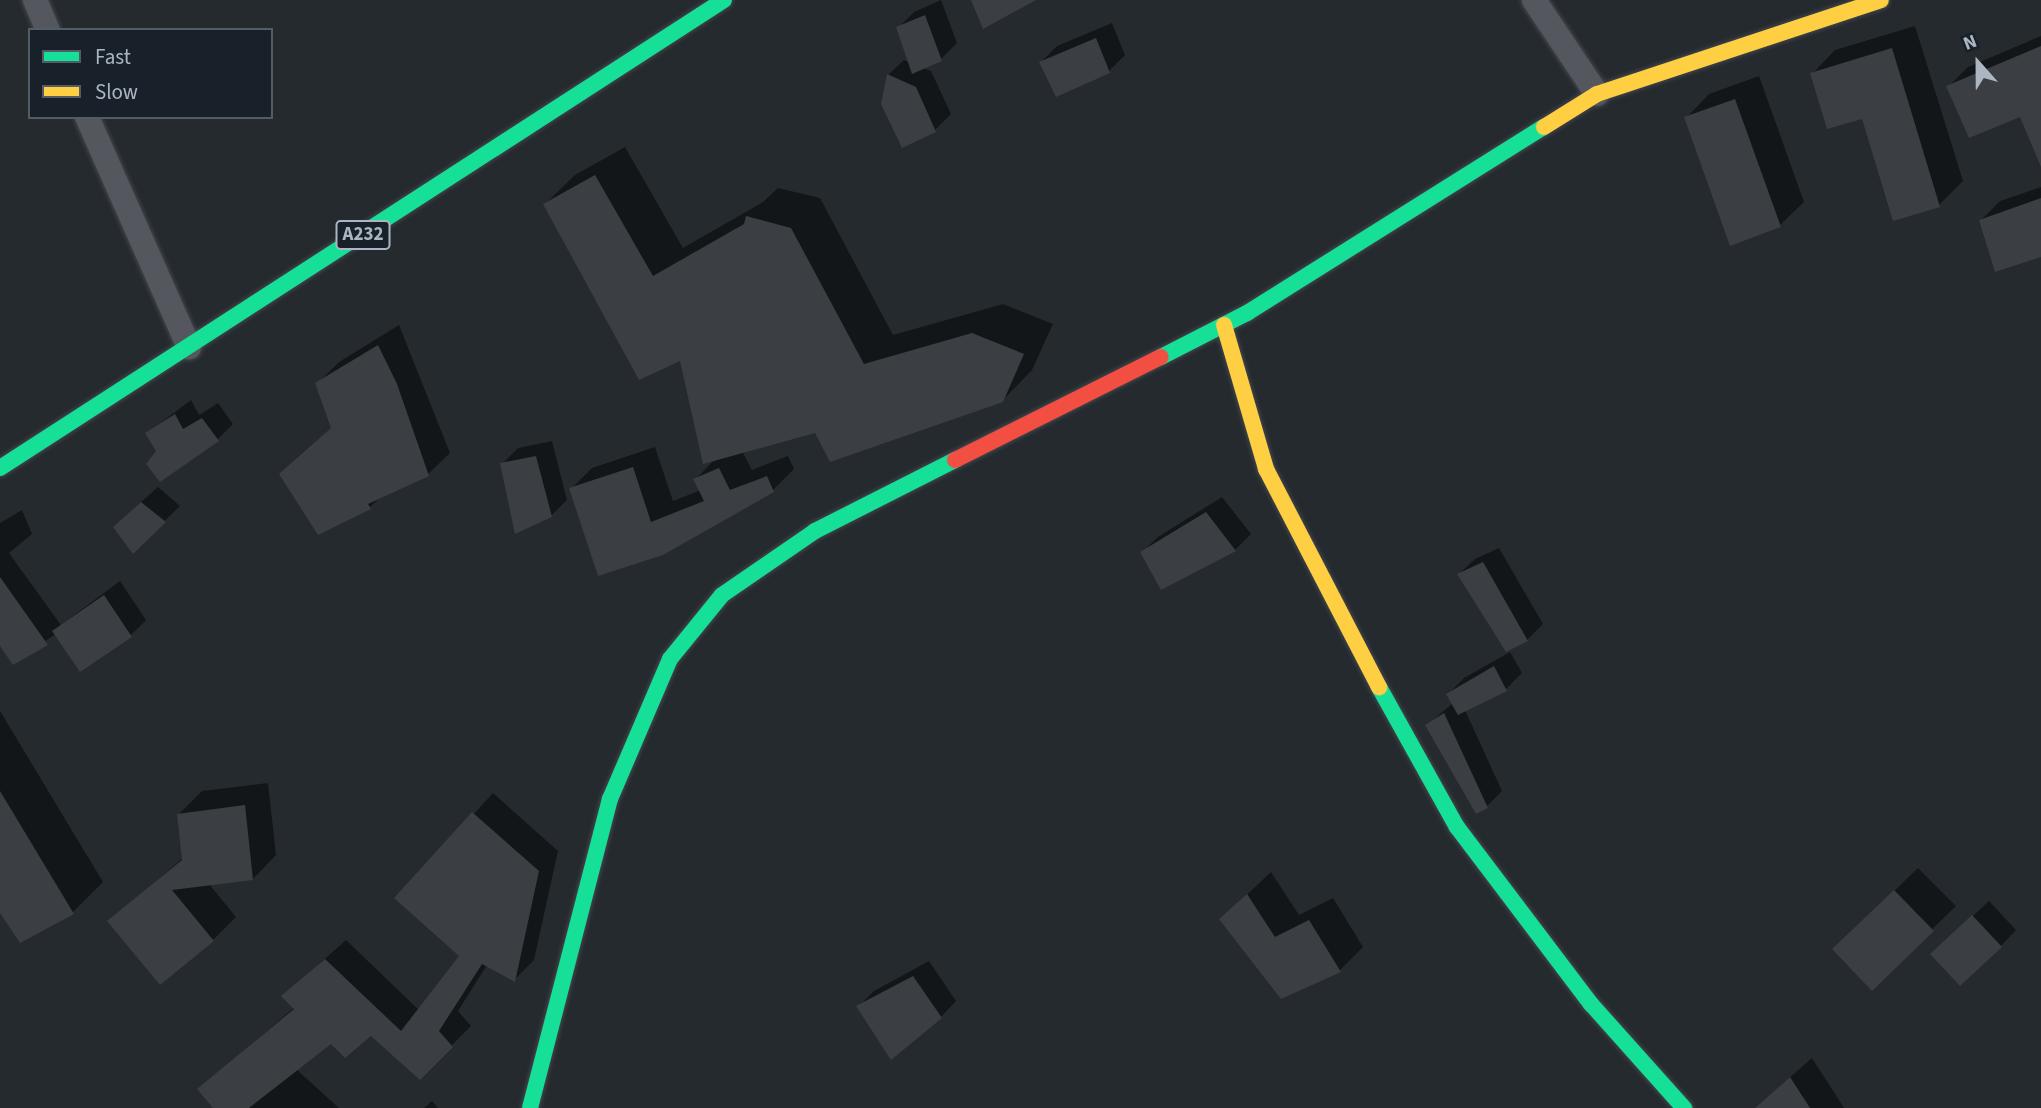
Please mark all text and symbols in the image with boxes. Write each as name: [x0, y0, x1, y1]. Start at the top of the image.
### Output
legend: [28, 28, 273, 119]
north arrow: [1943, 28, 2013, 98]
text: N: [1960, 28, 1981, 58]
text: Fast: [95, 42, 131, 72]
text: Slow: [95, 77, 138, 107]
road number: A232: [335, 219, 391, 250]

